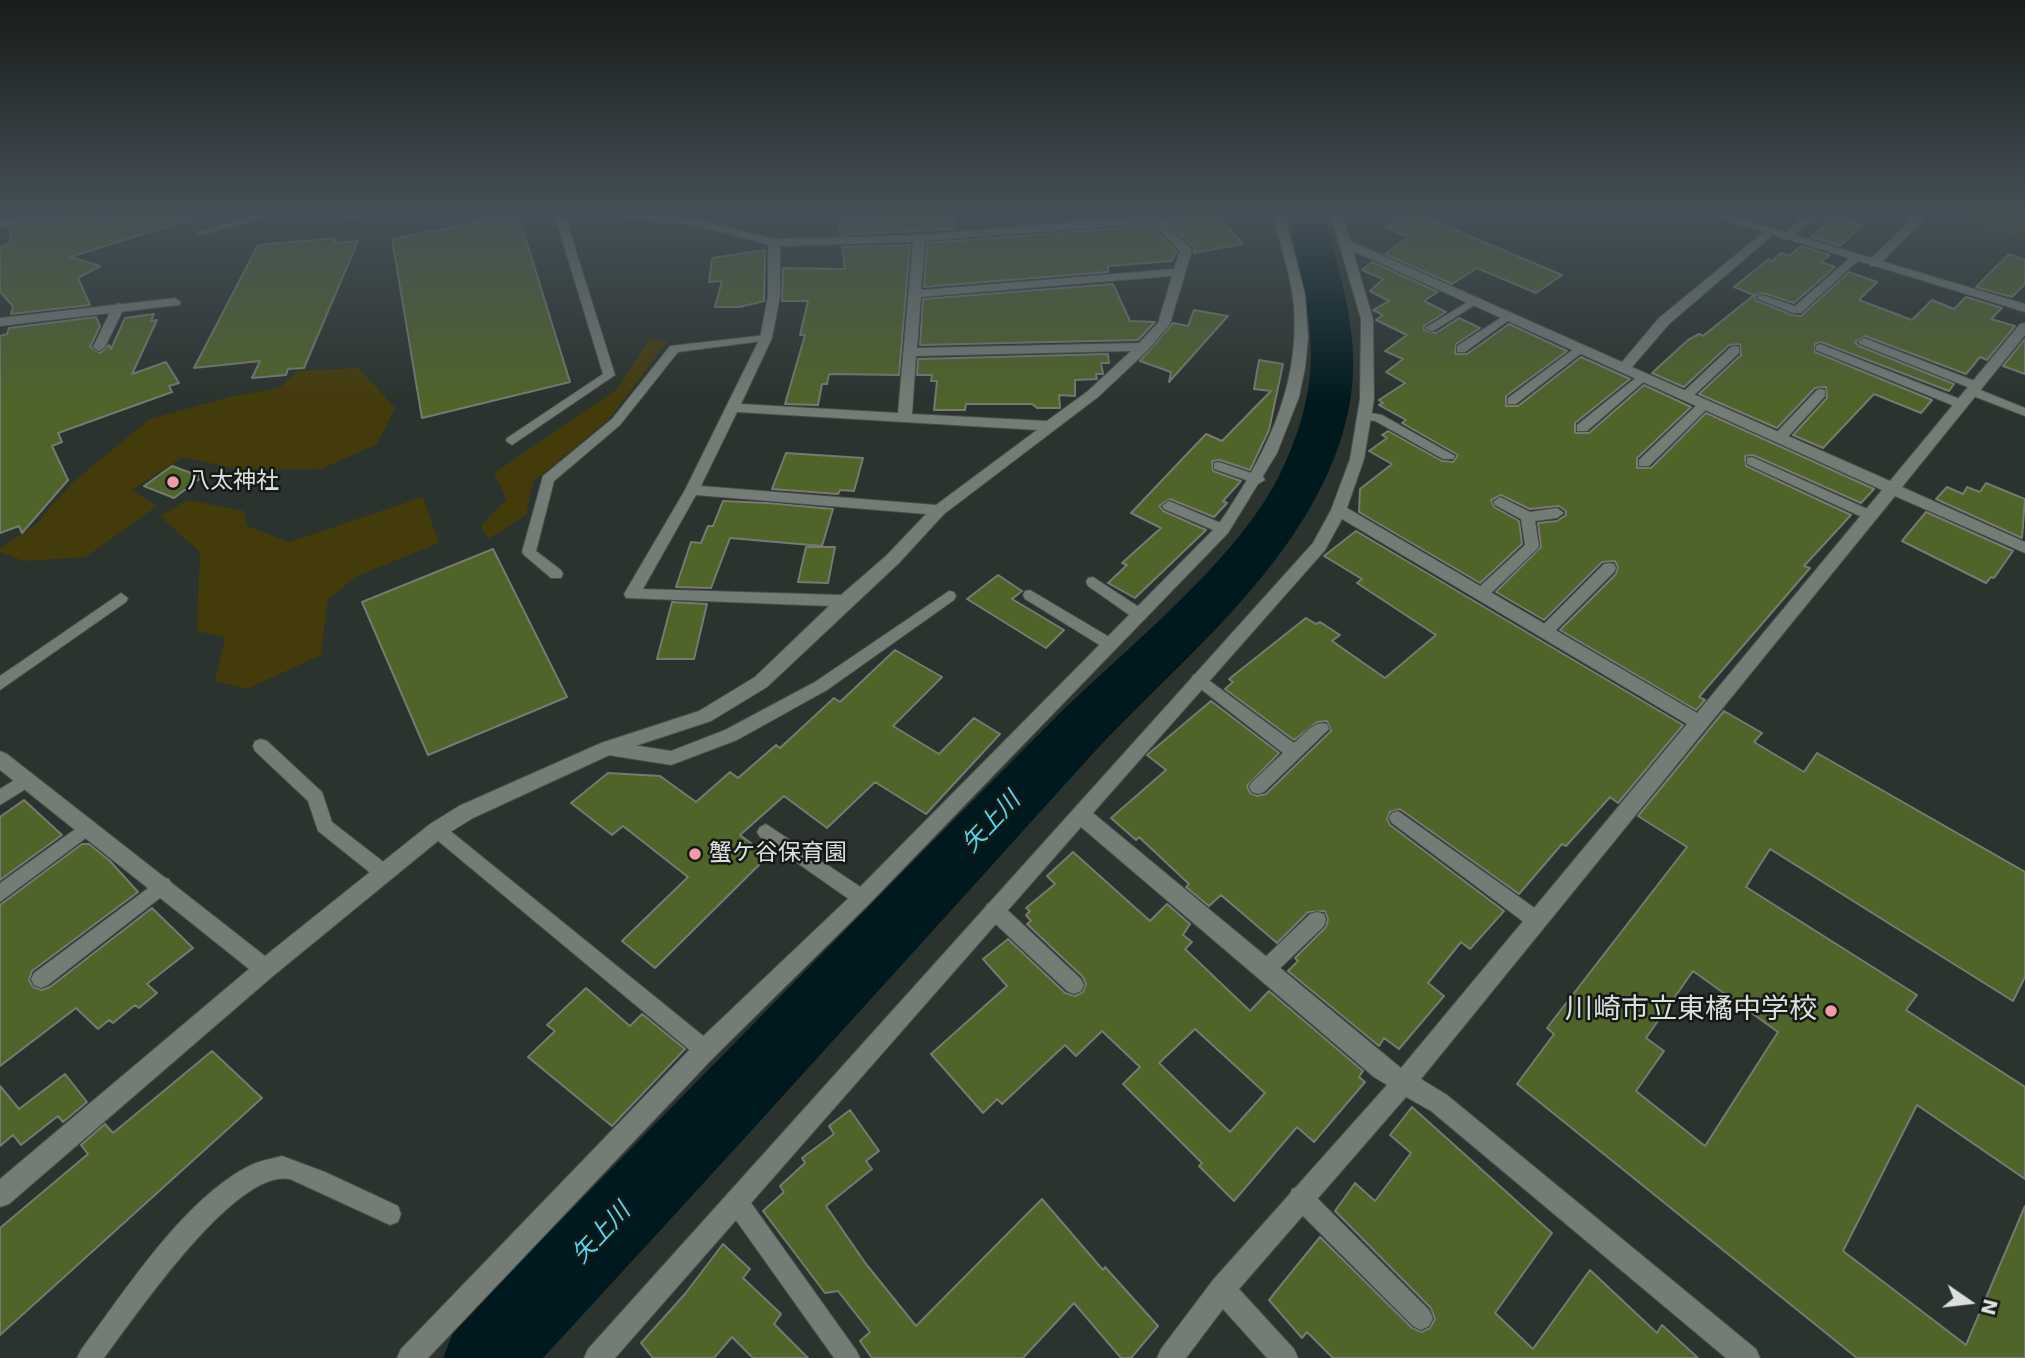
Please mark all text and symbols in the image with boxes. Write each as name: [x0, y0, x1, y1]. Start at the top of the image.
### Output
place label: 八太神社: [187, 468, 279, 496]
marker: 八太神社: [165, 474, 181, 490]
water label: 矢上川: [957, 787, 1027, 859]
place label: 蟹ケ谷保育園: [709, 840, 847, 868]
marker: 蟹ケ谷保育園: [687, 846, 703, 862]
place label: 川崎市立東橘中学校: [1565, 994, 1817, 1028]
marker: 川崎市立東橘中学校: [1823, 1003, 1839, 1019]
water label: 矢上川: [567, 1198, 637, 1270]
north arrow: [1934, 1267, 2004, 1337]
text: N: [1977, 1297, 2002, 1317]

